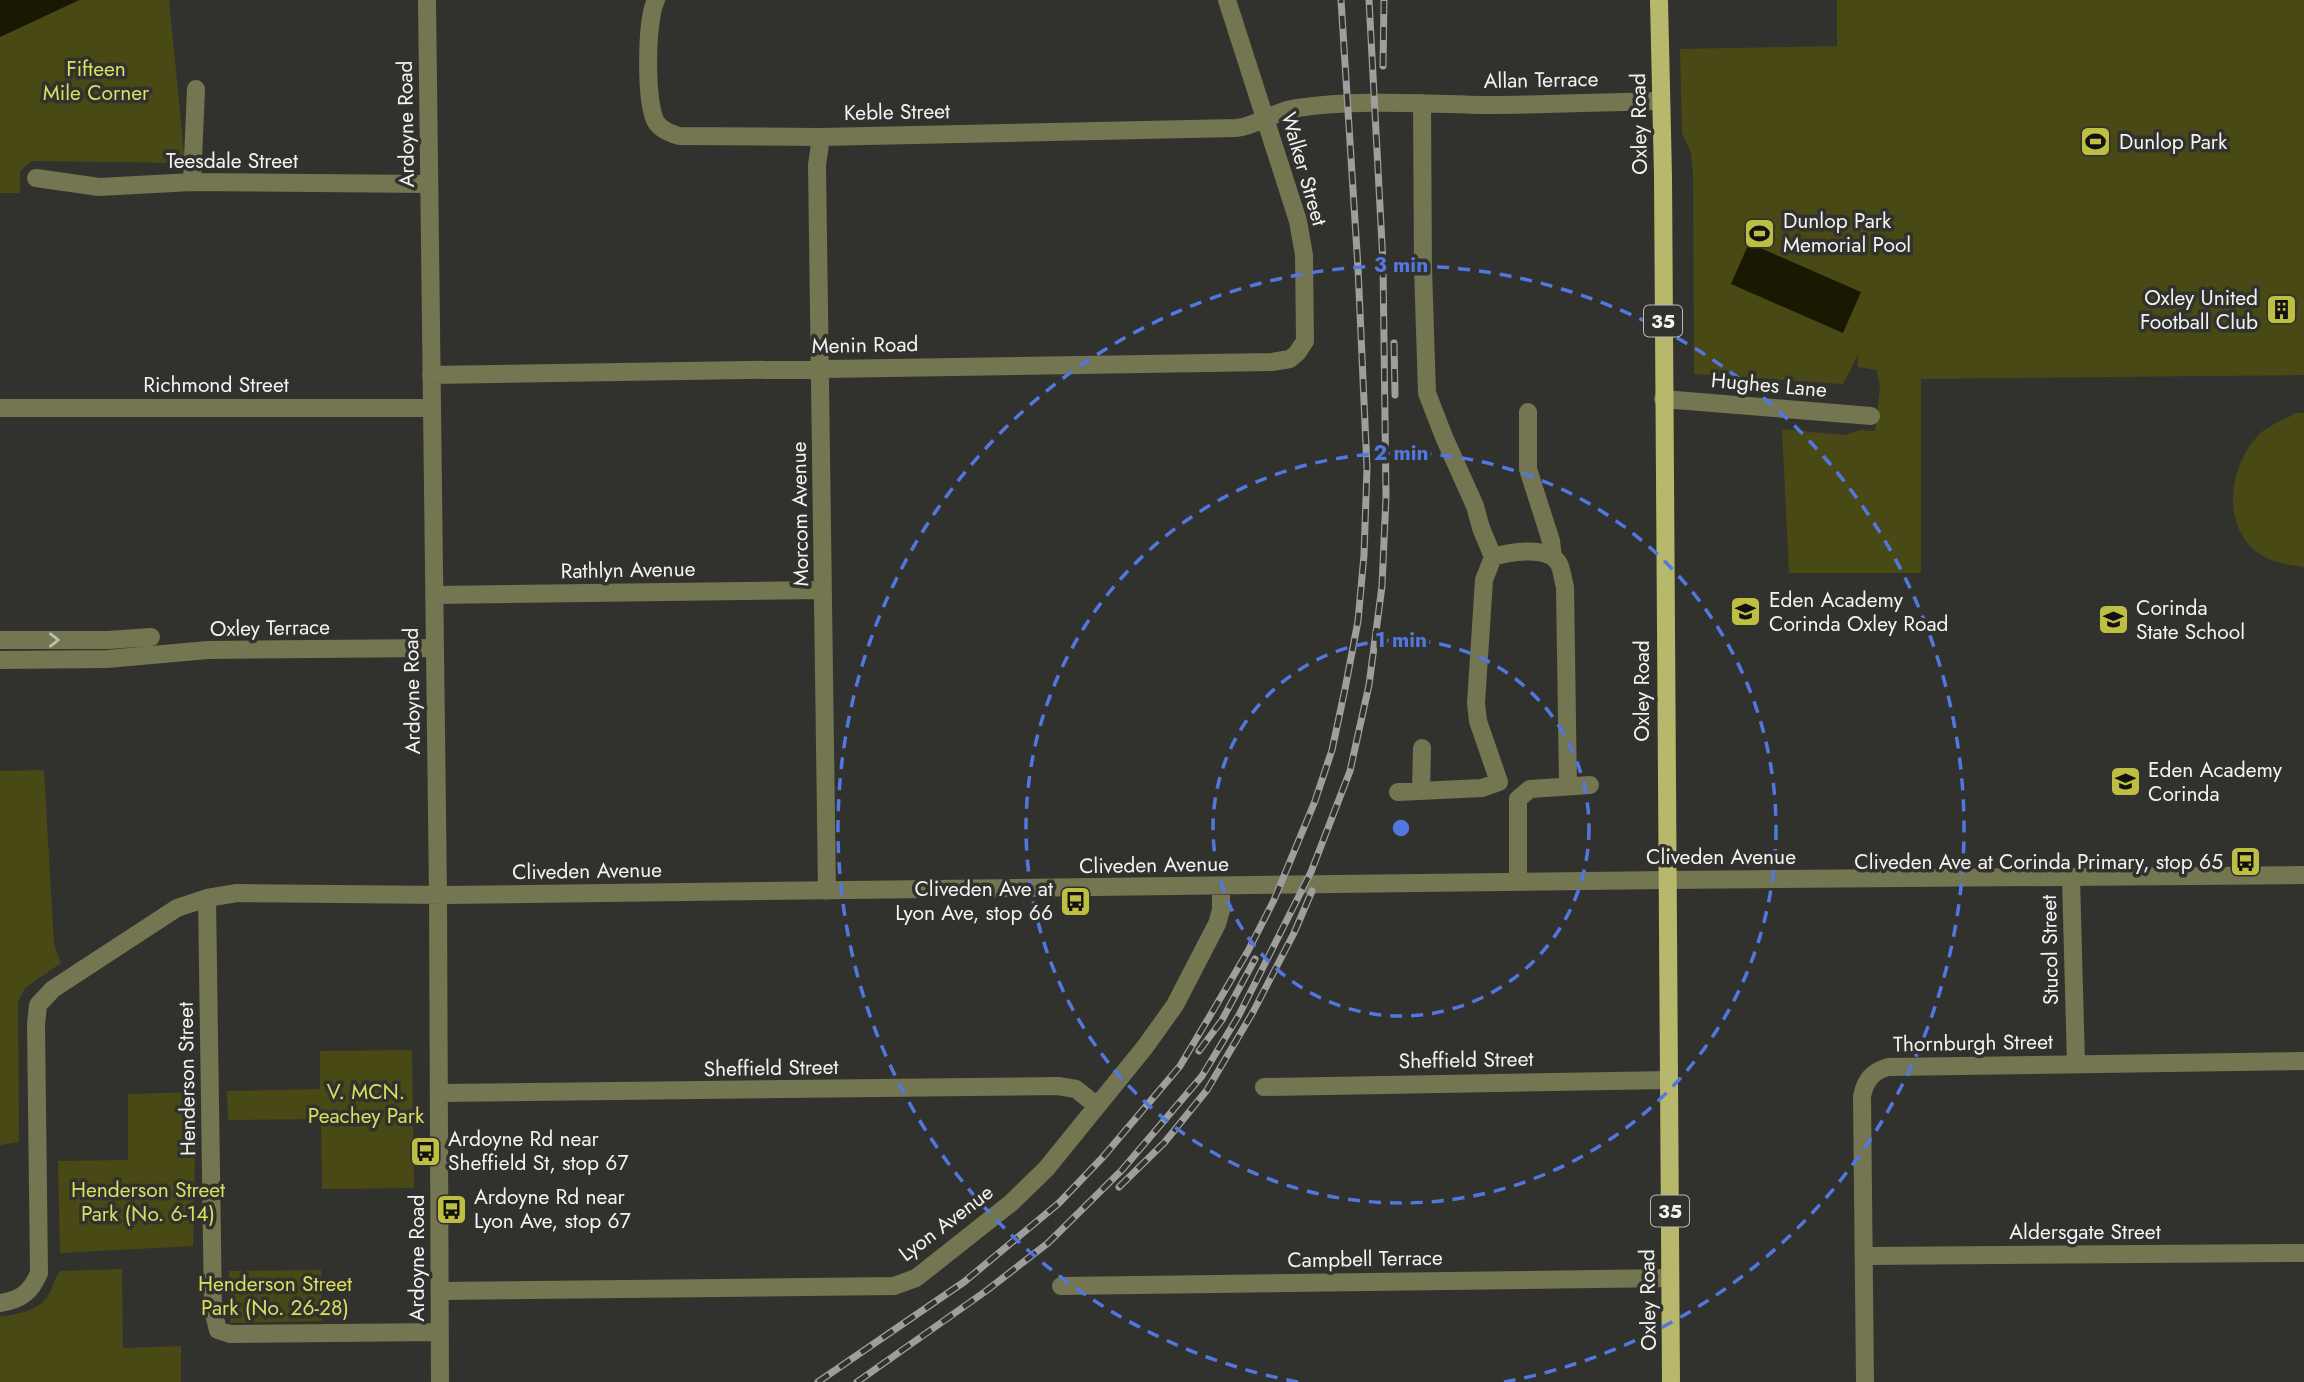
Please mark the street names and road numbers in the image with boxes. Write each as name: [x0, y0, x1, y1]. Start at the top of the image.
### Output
street label: Ardoyne Road: [390, 60, 422, 188]
street label: Allan Terrace: [1483, 64, 1599, 96]
street label: Oxley Road: [1623, 73, 1655, 175]
street label: Keble Street: [844, 96, 950, 128]
street label: Walker Street: [1273, 109, 1335, 229]
street label: Teesdale Street: [166, 146, 298, 176]
road number: 35: [1644, 306, 1682, 336]
street label: Menin Road: [811, 329, 919, 361]
street label: Hughes Lane: [1710, 365, 1828, 405]
street label: Richmond Street: [143, 370, 289, 400]
street label: Morcom Avenue: [784, 441, 816, 587]
street label: Rathlyn Avenue: [560, 554, 696, 586]
street label: Oxley Terrace: [210, 612, 330, 644]
street label: Ardoyne Road: [396, 627, 428, 755]
street label: Oxley Road: [1627, 640, 1657, 742]
street label: Cliveden Avenue: [1646, 842, 1796, 872]
street label: Cliveden Avenue: [1079, 849, 1229, 881]
street label: Cliveden Avenue: [512, 855, 662, 887]
street label: Stucol Street: [2034, 895, 2066, 1005]
street label: Henderson Street: [171, 1002, 203, 1156]
street label: Thornburgh Street: [1893, 1027, 2053, 1059]
street label: Sheffield Street: [1398, 1044, 1534, 1076]
street label: Sheffield Street: [703, 1052, 839, 1084]
street label: Lyon Avenue: [892, 1177, 1000, 1269]
street label: Ardoyne Road: [402, 1195, 432, 1321]
road number: 35: [1651, 1196, 1689, 1226]
street label: Aldersgate Street: [2009, 1217, 2161, 1247]
street label: Campbell Terrace: [1287, 1243, 1443, 1275]
street label: Oxley Road: [1632, 1249, 1664, 1351]

